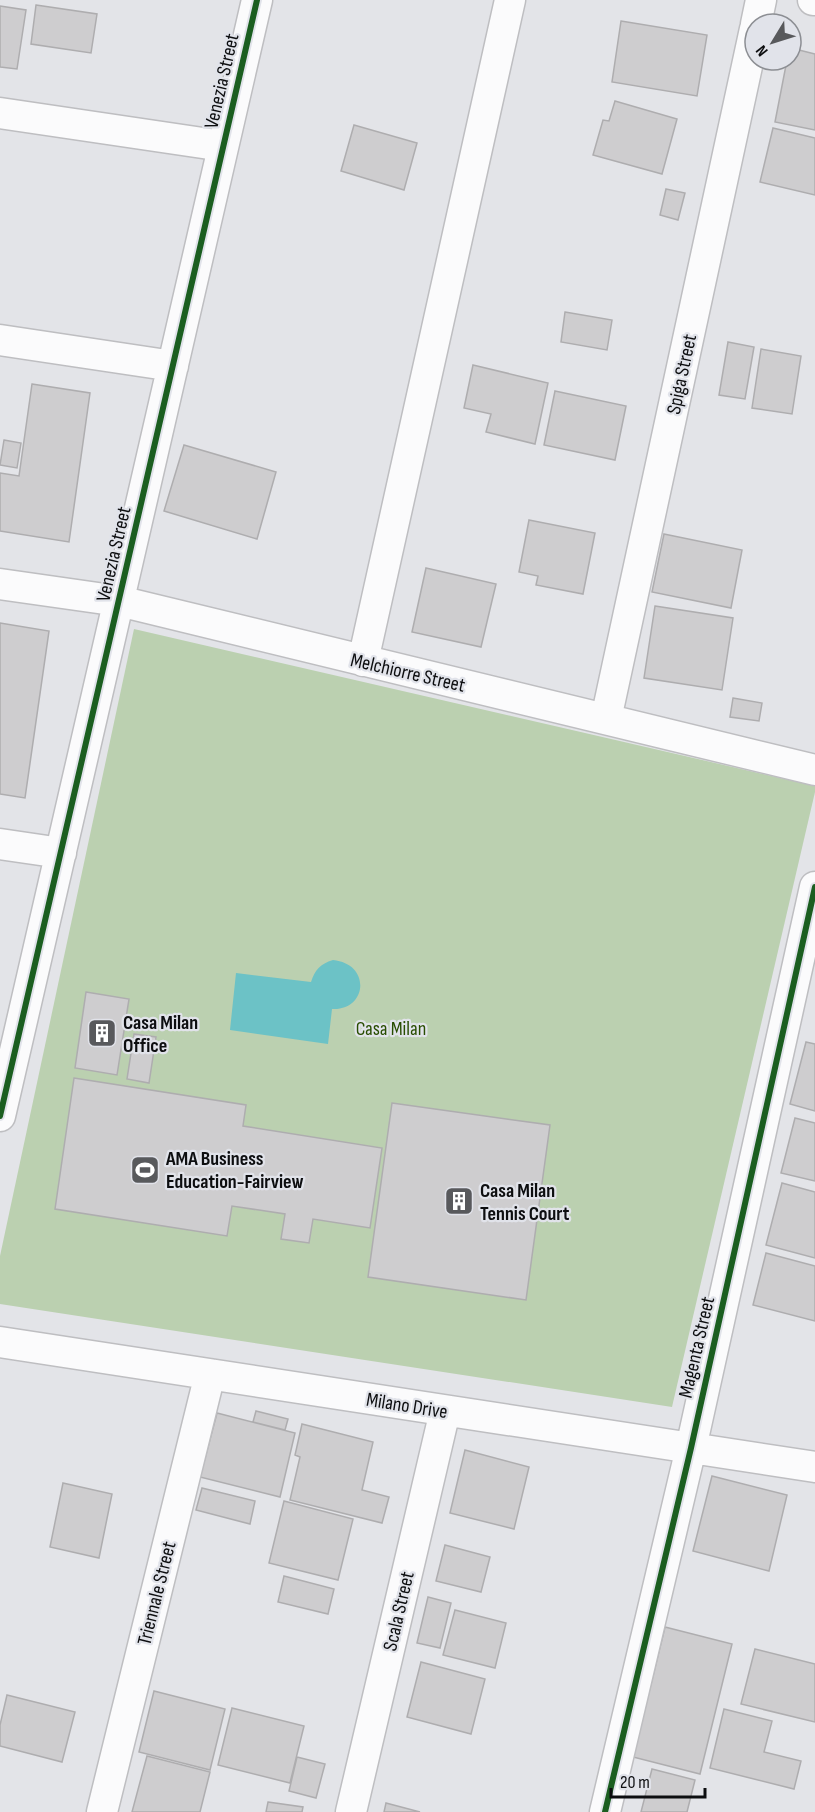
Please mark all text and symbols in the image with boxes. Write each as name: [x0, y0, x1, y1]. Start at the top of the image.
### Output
north arrow: [743, 12, 803, 72]
street label: Venezia Street: [199, 31, 245, 131]
text: N: [752, 41, 772, 60]
street label: Spiga Street: [662, 332, 702, 417]
street label: Venezia Street: [91, 504, 137, 604]
street label: Melchiorre Street: [348, 648, 467, 698]
place label: Casa Milan Office: [123, 1011, 198, 1058]
building icon: Casa Milan Office: [86, 1017, 118, 1049]
park label: Casa Milan: [356, 1017, 426, 1041]
place label: AMA Business Education-Fairview: [165, 1147, 304, 1194]
sports icon: AMA Business Education-Fairview: [129, 1154, 161, 1186]
place label: Casa Milan Tennis Court: [480, 1179, 570, 1226]
building icon: Casa Milan Tennis Court: [443, 1185, 475, 1217]
street label: Magenta Street: [674, 1294, 720, 1400]
street label: Milano Drive: [364, 1388, 449, 1424]
street label: Triennale Street: [132, 1539, 181, 1648]
street label: Scala Street: [378, 1569, 420, 1653]
scale bar: [611, 1761, 706, 1799]
text: 20 m: [620, 1772, 650, 1793]

